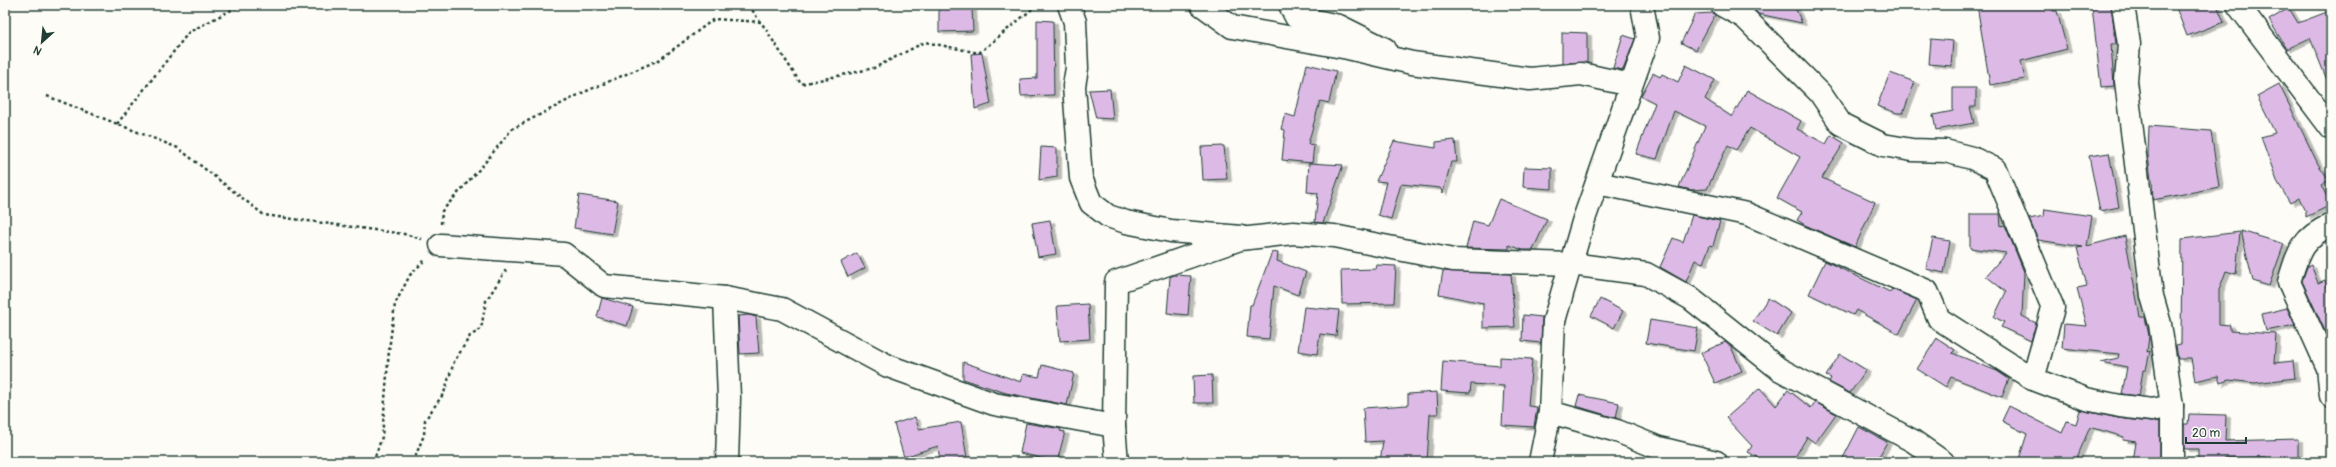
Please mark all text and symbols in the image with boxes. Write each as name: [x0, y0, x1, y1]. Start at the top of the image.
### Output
north arrow: [22, 22, 62, 62]
text: N: [31, 43, 44, 58]
scale bar: [2186, 419, 2246, 445]
text: 20 m: [2192, 426, 2221, 441]

